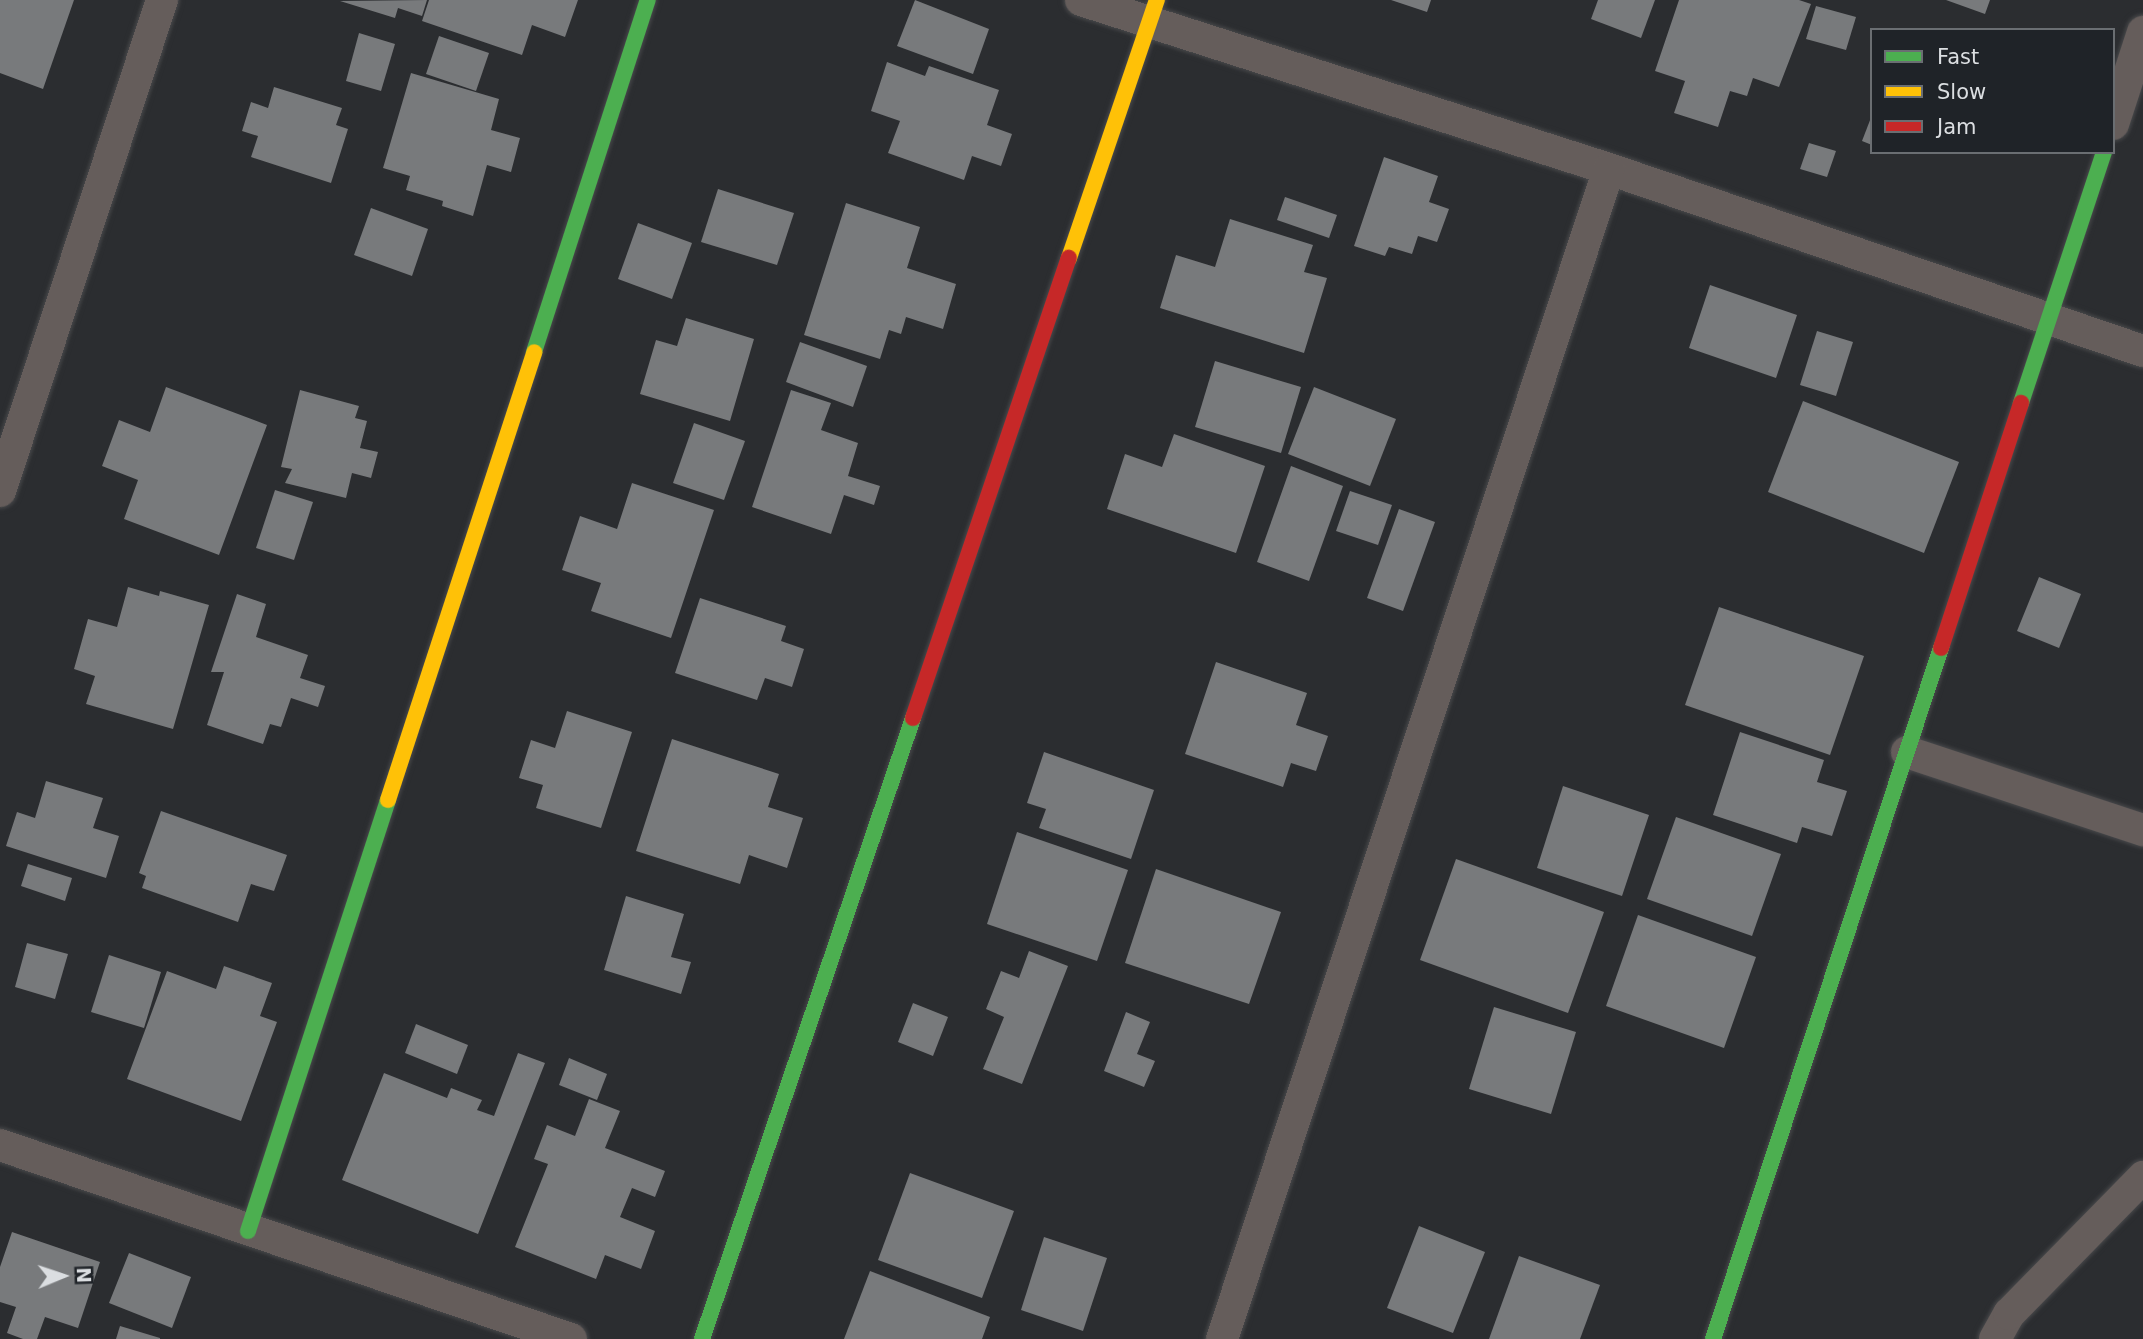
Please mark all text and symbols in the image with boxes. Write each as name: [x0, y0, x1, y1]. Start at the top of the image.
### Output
legend: [1870, 28, 2115, 154]
text: Fast: [1937, 45, 1979, 69]
text: Slow: [1937, 80, 1986, 104]
text: Jam: [1937, 115, 1977, 139]
north arrow: [28, 1241, 98, 1311]
text: N: [73, 1267, 95, 1284]

